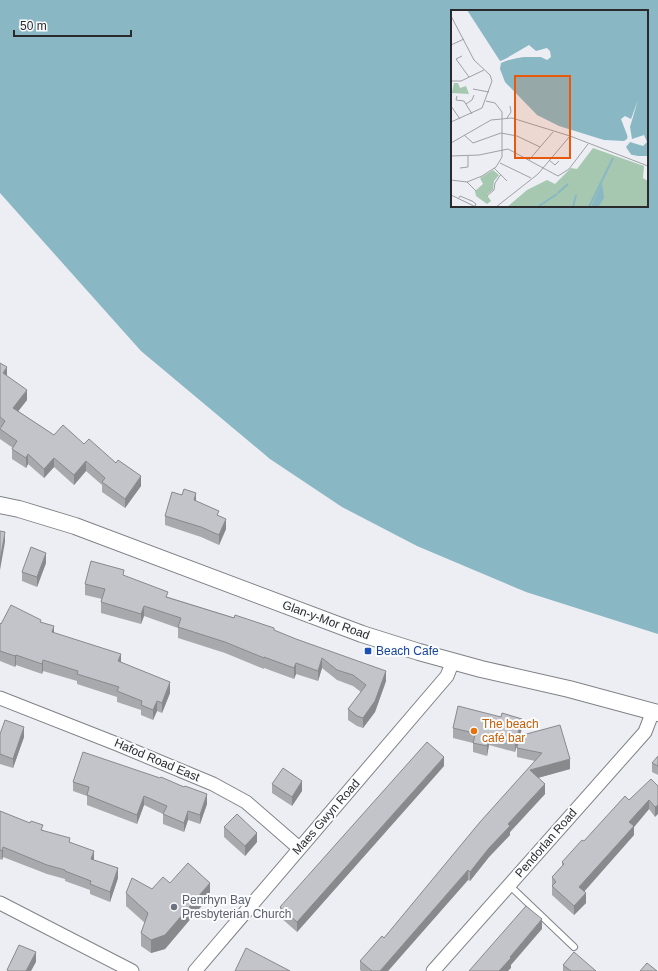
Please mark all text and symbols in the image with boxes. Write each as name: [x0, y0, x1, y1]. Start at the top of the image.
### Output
inset map: [451, 10, 648, 207]
scale bar: [14, 12, 131, 38]
text: 50 m: [20, 19, 47, 33]
street label: Glan-y-Mor Road: [280, 598, 372, 642]
place label: Beach Cafe: [376, 644, 439, 658]
marker: Beach Cafe: [363, 646, 373, 656]
place label: The beach café bar: [482, 717, 539, 745]
marker: The beach café bar: [469, 726, 479, 736]
street label: Hafod Road East: [112, 736, 202, 785]
street label: Maes Gwyn Road: [289, 776, 363, 858]
street label: Pendorlan Road: [512, 806, 580, 880]
place label: Penrhyn Bay Presbyterian Church: [182, 893, 291, 921]
marker: Penrhyn Bay Presbyterian Church: [169, 902, 179, 912]

